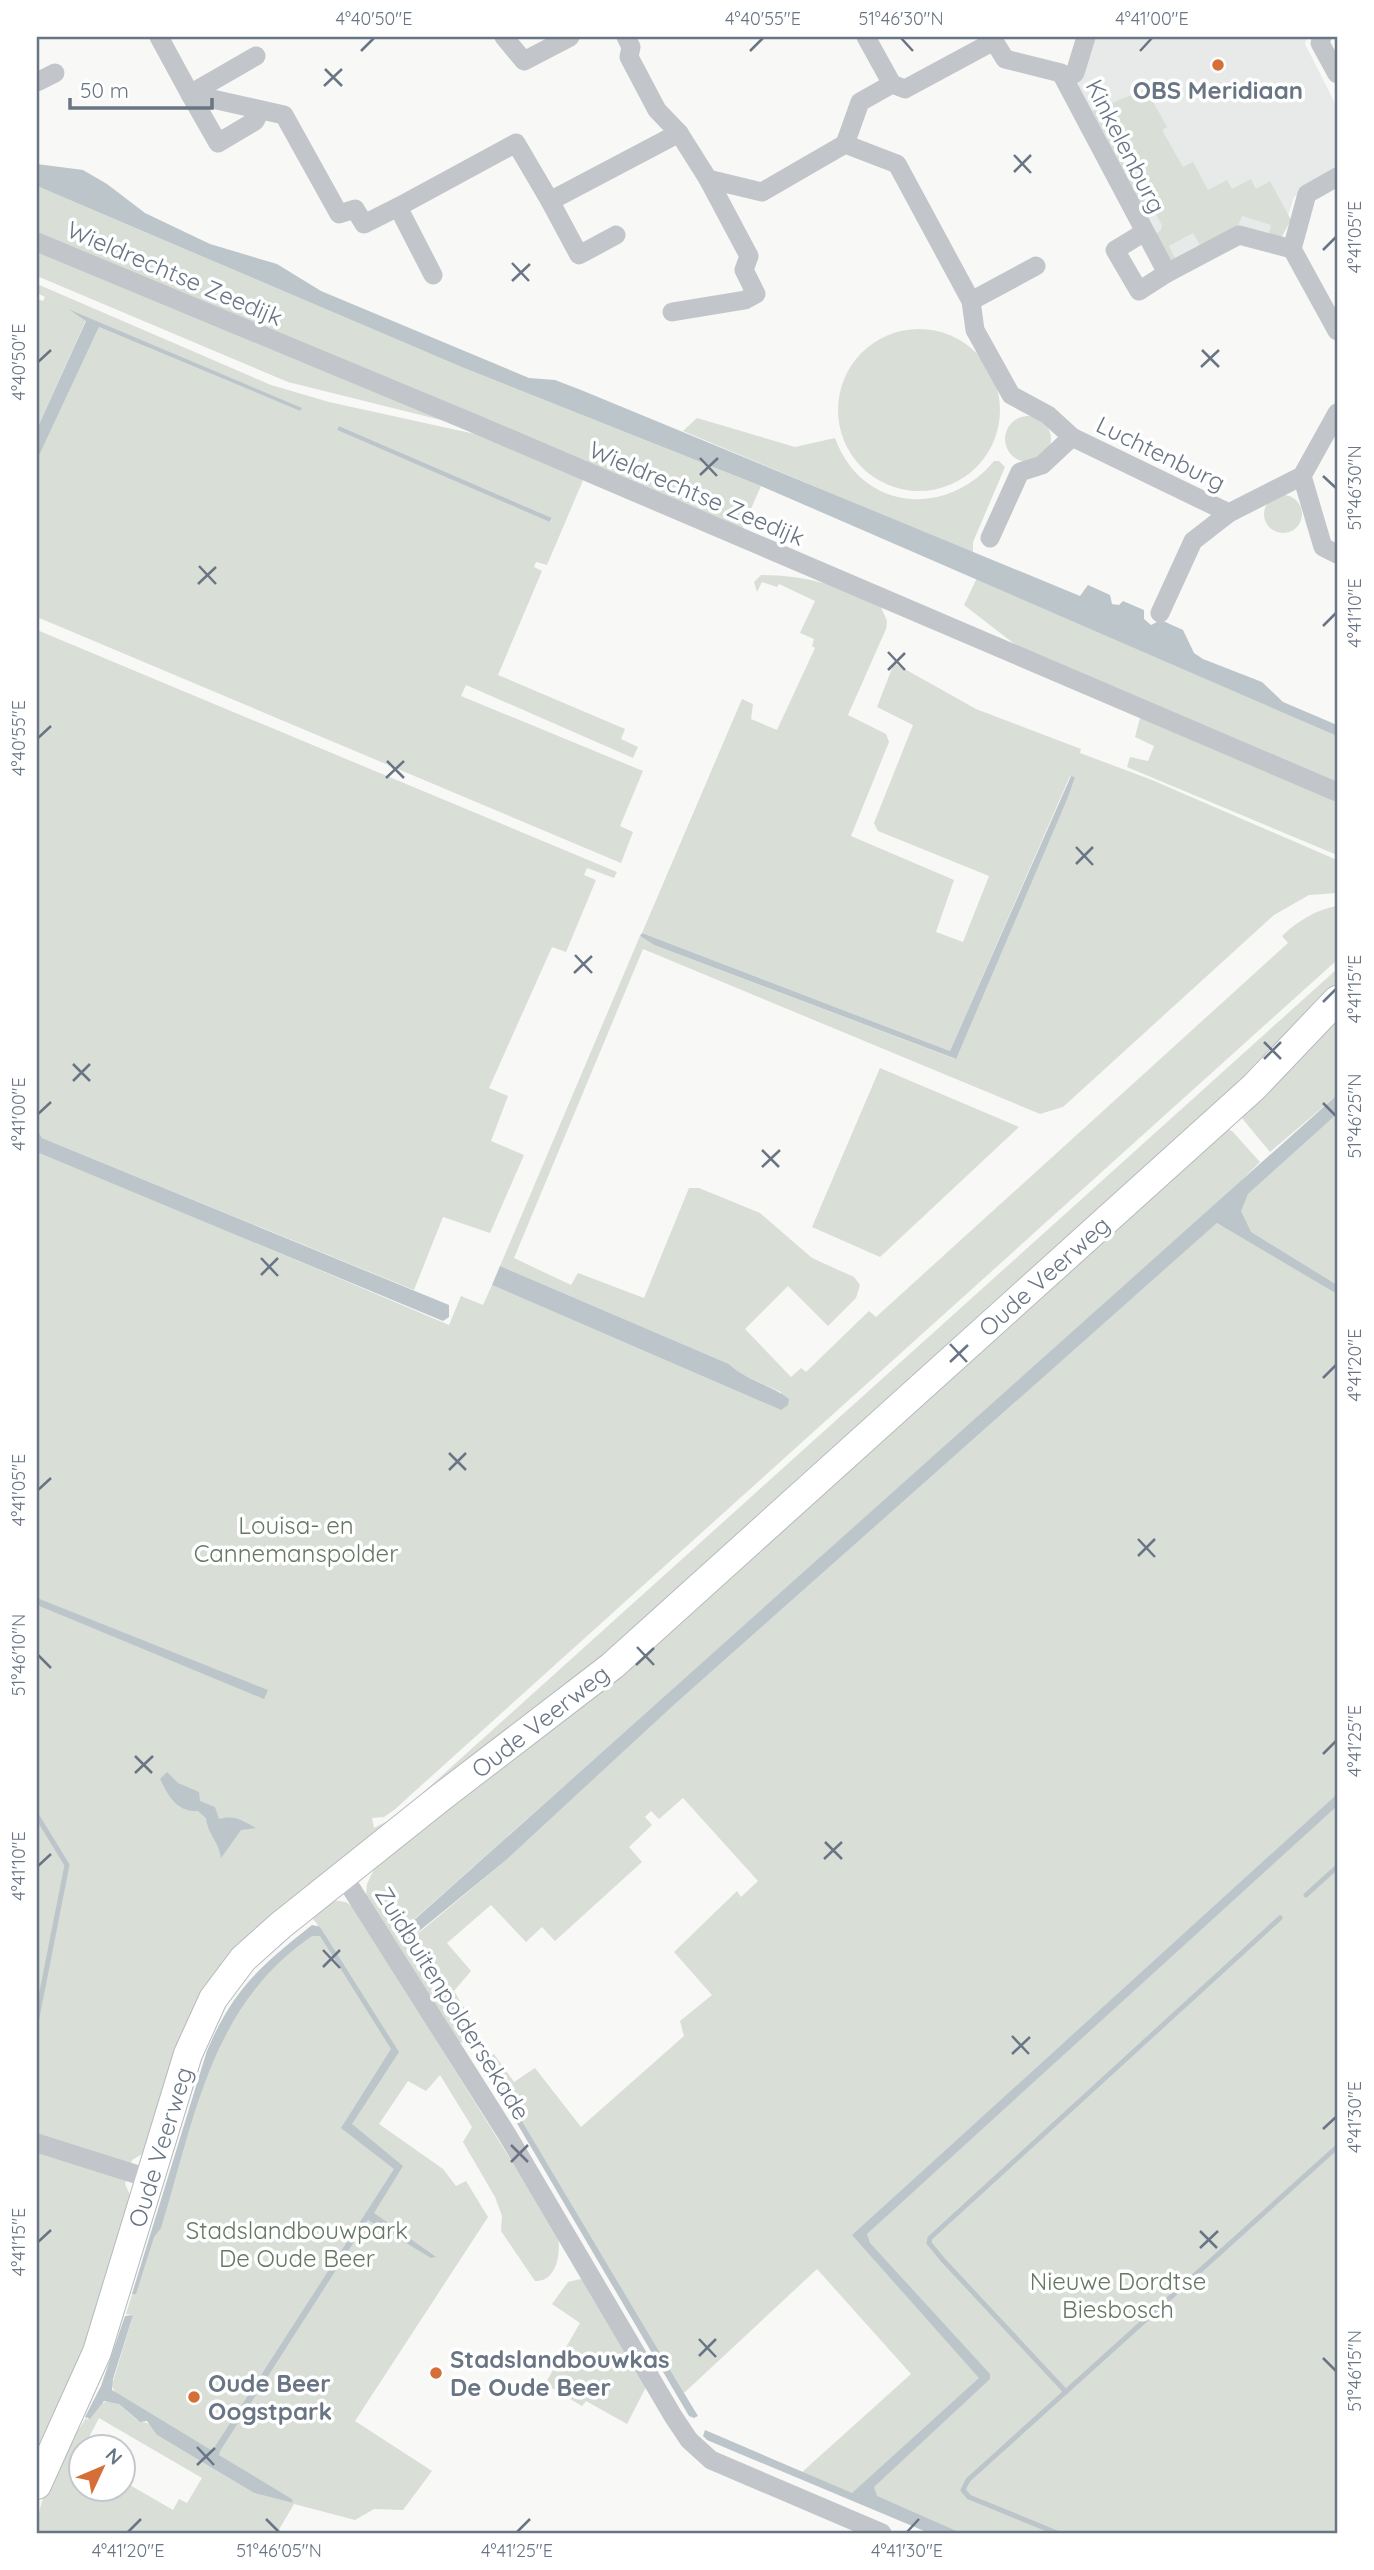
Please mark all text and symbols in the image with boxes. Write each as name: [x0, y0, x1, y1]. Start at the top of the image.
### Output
text: 4°40'50"E: [336, 7, 412, 30]
text: 4°40'55"E: [725, 7, 801, 30]
text: 51°46'30"N: [858, 7, 944, 30]
text: 4°41'00"E: [1115, 7, 1189, 30]
marker: OBS Meridiaan: [1210, 57, 1226, 73]
scale bar: [70, 66, 212, 110]
street label: Kinkelenburg: [1080, 74, 1172, 218]
place label: OBS Meridiaan: [1133, 75, 1303, 105]
text: 50 m: [80, 77, 129, 103]
text: 4°41'05"E: [1343, 201, 1366, 273]
street label: Wieldrechtse Zeedijk: [63, 214, 287, 332]
text: 4°40'50"E: [7, 324, 30, 400]
street label: Luchtenburg: [1092, 409, 1230, 497]
street label: Wieldrechtse Zeedijk: [585, 434, 809, 552]
text: 51°46'30"N: [1343, 445, 1366, 531]
text: 4°41'10"E: [1343, 578, 1366, 648]
text: 4°40'55"E: [7, 700, 30, 776]
text: 4°41'15"E: [1343, 955, 1366, 1023]
text: 51°46'25"N: [1343, 1074, 1366, 1158]
text: 4°41'00"E: [7, 1077, 30, 1151]
street label: Oude Veerweg: [972, 1209, 1116, 1343]
text: 4°41'20"E: [1343, 1329, 1366, 1401]
text: 4°41'05"E: [7, 1454, 30, 1526]
park label: Louisa- en Cannemanspolder: [194, 1510, 398, 1568]
text: 51°46'10"N: [7, 1614, 30, 1696]
street label: Oude Veerweg: [465, 1658, 615, 1784]
text: 4°41'25"E: [1343, 1705, 1366, 1777]
text: 4°41'10"E: [7, 1831, 30, 1901]
street label: Zuidbuitenpoldersekade: [369, 1881, 537, 2125]
street label: Oude Veerweg: [121, 2063, 199, 2231]
text: 4°41'30"E: [1343, 2081, 1366, 2153]
text: 4°41'15"E: [7, 2208, 30, 2276]
park label: Stadslandbouwpark De Oude Beer: [186, 2215, 408, 2273]
park label: Nieuwe Dordtse Biesbosch: [1030, 2266, 1206, 2324]
text: 51°46'15"N: [1343, 2330, 1366, 2412]
place label: Stadslandbouwkas De Oude Beer: [450, 2344, 670, 2402]
marker: Stadslandbouwkas De Oude Beer: [428, 2365, 444, 2381]
place label: Oude Beer Oogstpark: [208, 2368, 332, 2426]
marker: Oude Beer Oogstpark: [186, 2389, 202, 2405]
north arrow: [66, 2434, 136, 2504]
text: N: [101, 2443, 128, 2470]
text: 4°41'20"E: [92, 2539, 164, 2562]
text: 51°46'05"N: [236, 2539, 322, 2562]
text: 4°41'25"E: [481, 2539, 553, 2562]
text: 4°41'30"E: [871, 2539, 943, 2562]

